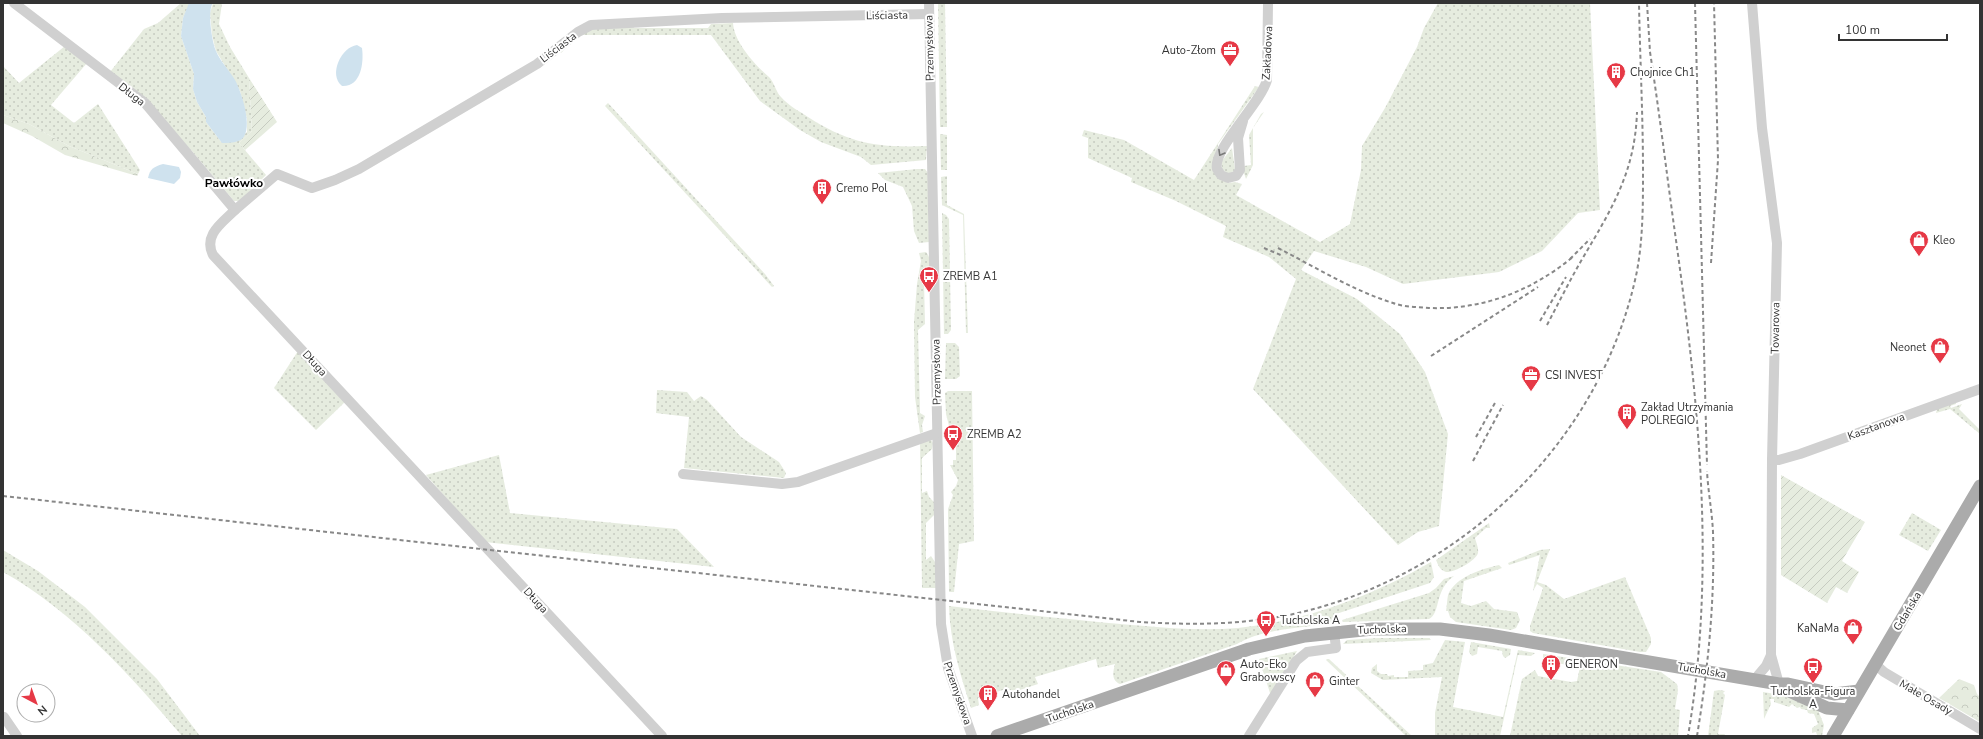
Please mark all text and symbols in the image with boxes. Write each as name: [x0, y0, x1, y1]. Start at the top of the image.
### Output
street label: Liściasta: [866, 8, 908, 23]
street label: Przemysłowa: [921, 15, 938, 81]
scale bar: [1839, 16, 1947, 42]
text: 100 m: [1845, 22, 1880, 38]
street label: Zakładowa: [1259, 25, 1276, 80]
street label: Liściasta: [537, 29, 580, 66]
office icon: Auto-Złom: [1219, 39, 1241, 67]
place label: Auto-Złom: [1162, 43, 1216, 58]
building icon: Chojnice Ch1: [1605, 61, 1627, 89]
place label: Chojnice Ch1: [1630, 65, 1695, 80]
street label: Długa: [115, 79, 148, 110]
one-way arrow: [1219, 149, 1226, 156]
district label: Pawłówko: [205, 175, 263, 191]
building icon: Cremo Pol: [811, 177, 833, 205]
place label: Cremo Pol: [836, 181, 888, 196]
shop icon: Kleo: [1908, 229, 1930, 257]
place label: Kleo: [1933, 233, 1955, 248]
bus stop icon: ZREMB A1: [918, 265, 940, 293]
place label: ZREMB A1: [943, 269, 998, 284]
street label: Towarowa: [1768, 302, 1783, 354]
shop icon: Neonet: [1929, 336, 1951, 364]
street label: Przemysłowa: [928, 339, 945, 405]
place label: Neonet: [1890, 340, 1926, 355]
street label: Długa: [299, 347, 330, 379]
office icon: CSI INVEST: [1520, 364, 1542, 392]
place label: CSI INVEST: [1545, 368, 1603, 383]
place label: Zakład Utrzymania POLREGIO: [1641, 400, 1734, 428]
building icon: Zakład Utrzymania POLREGIO: [1616, 402, 1638, 430]
street label: Kasztanowa: [1845, 409, 1907, 444]
bus stop icon: ZREMB A2: [942, 423, 964, 451]
place label: ZREMB A2: [967, 427, 1022, 442]
street label: Długa: [520, 584, 551, 616]
street label: Gdańska: [1890, 589, 1925, 634]
bus stop icon: Tucholska A: [1255, 609, 1277, 637]
place label: Tucholska A: [1280, 613, 1340, 628]
shop icon: KaNaMa: [1842, 617, 1864, 645]
street label: Tucholska: [1357, 621, 1407, 638]
place label: KaNaMa: [1797, 621, 1839, 636]
building icon: GENERON: [1540, 653, 1562, 681]
bus stop icon: Tucholska-Figura A: [1802, 656, 1824, 684]
place label: Auto-Eko Grabowscy: [1240, 657, 1296, 685]
place label: GENERON: [1565, 657, 1618, 672]
street label: Przemysłowa: [940, 659, 975, 727]
shop icon: Auto-Eko Grabowscy: [1215, 659, 1237, 687]
street label: Tucholska: [1676, 659, 1728, 682]
shop icon: Ginter: [1304, 670, 1326, 698]
place label: Ginter: [1329, 674, 1359, 689]
street label: Małe Osady: [1897, 676, 1955, 719]
north arrow: [16, 683, 56, 723]
building icon: Autohandel: [977, 683, 999, 711]
place label: Tucholska-Figura A: [1771, 684, 1856, 712]
place label: Autohandel: [1002, 687, 1061, 702]
street label: Tucholska: [1044, 696, 1096, 727]
text: N: [34, 702, 50, 719]

